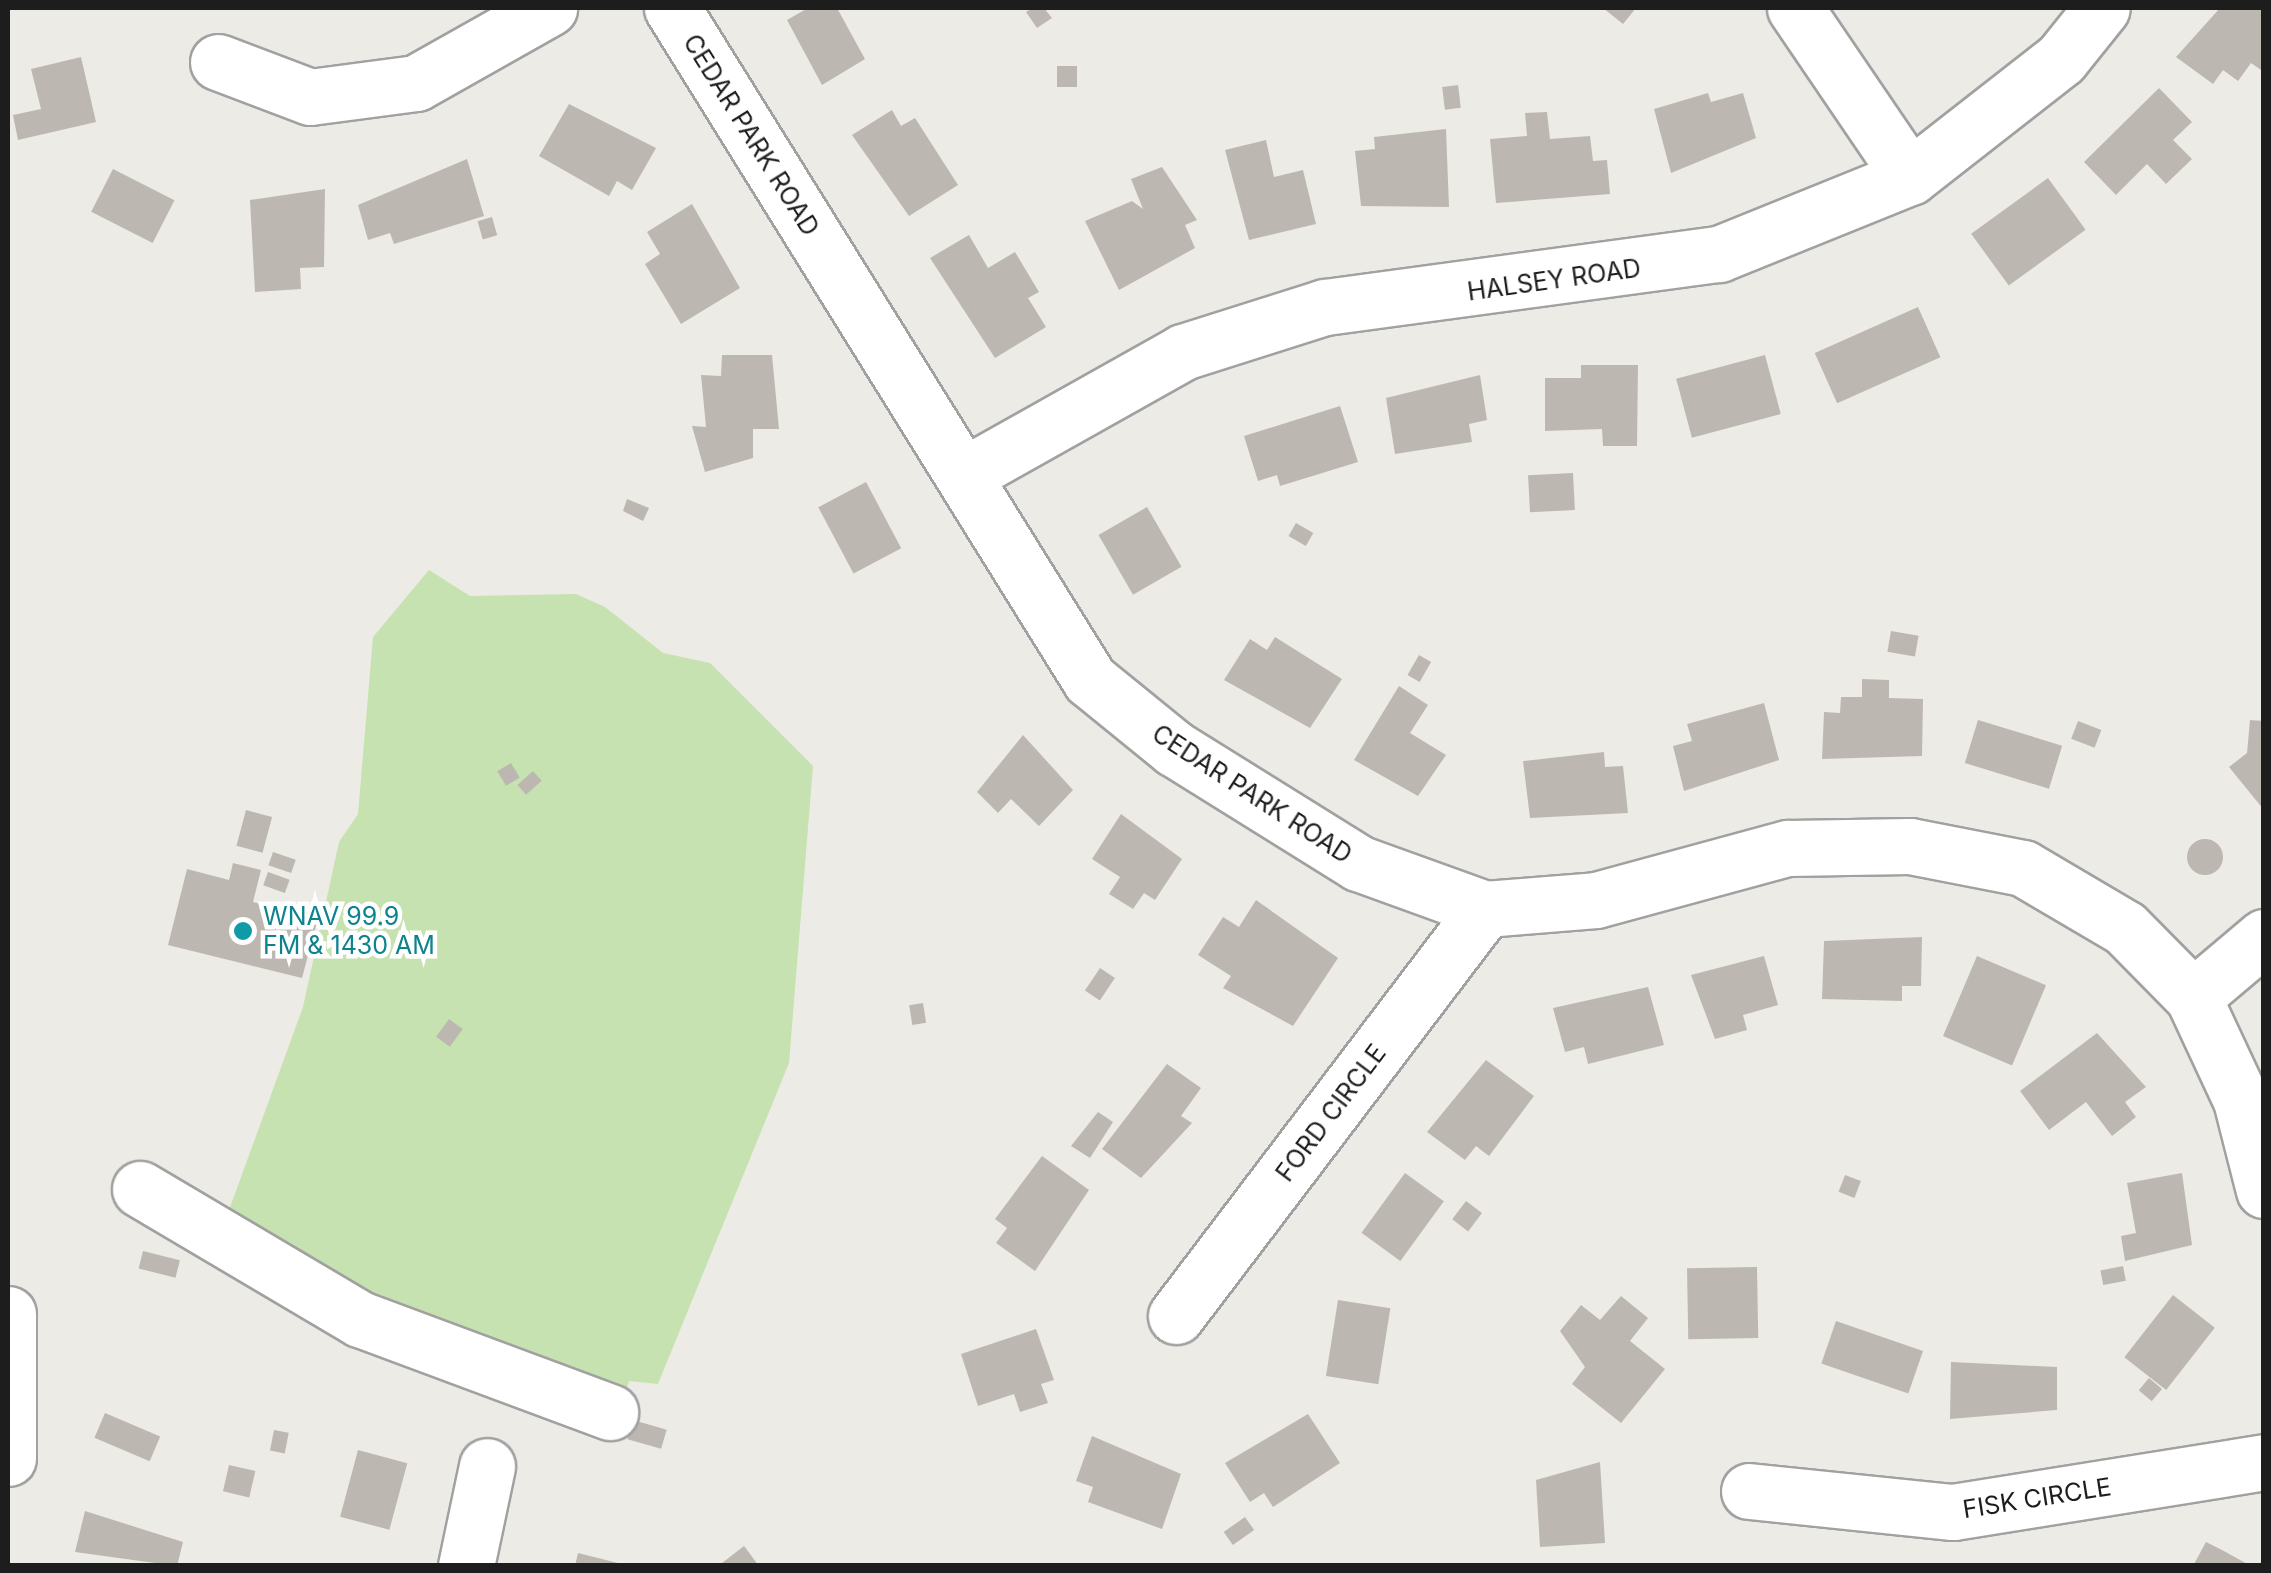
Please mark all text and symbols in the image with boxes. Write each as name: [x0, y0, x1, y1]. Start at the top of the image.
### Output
street label: CEDAR PARK ROAD: [677, 29, 825, 241]
street label: HALSEY ROAD: [1465, 253, 1643, 307]
street label: CEDAR PARK ROAD: [1147, 718, 1357, 870]
place label: WNAV 99.9 FM & 1430 AM: [263, 902, 435, 961]
marker: WNAV 99.9 FM & 1430 AM: [232, 920, 254, 942]
street label: FORD CIRCLE: [1270, 1039, 1392, 1187]
street label: FISK CIRCLE: [1961, 1471, 2113, 1525]

